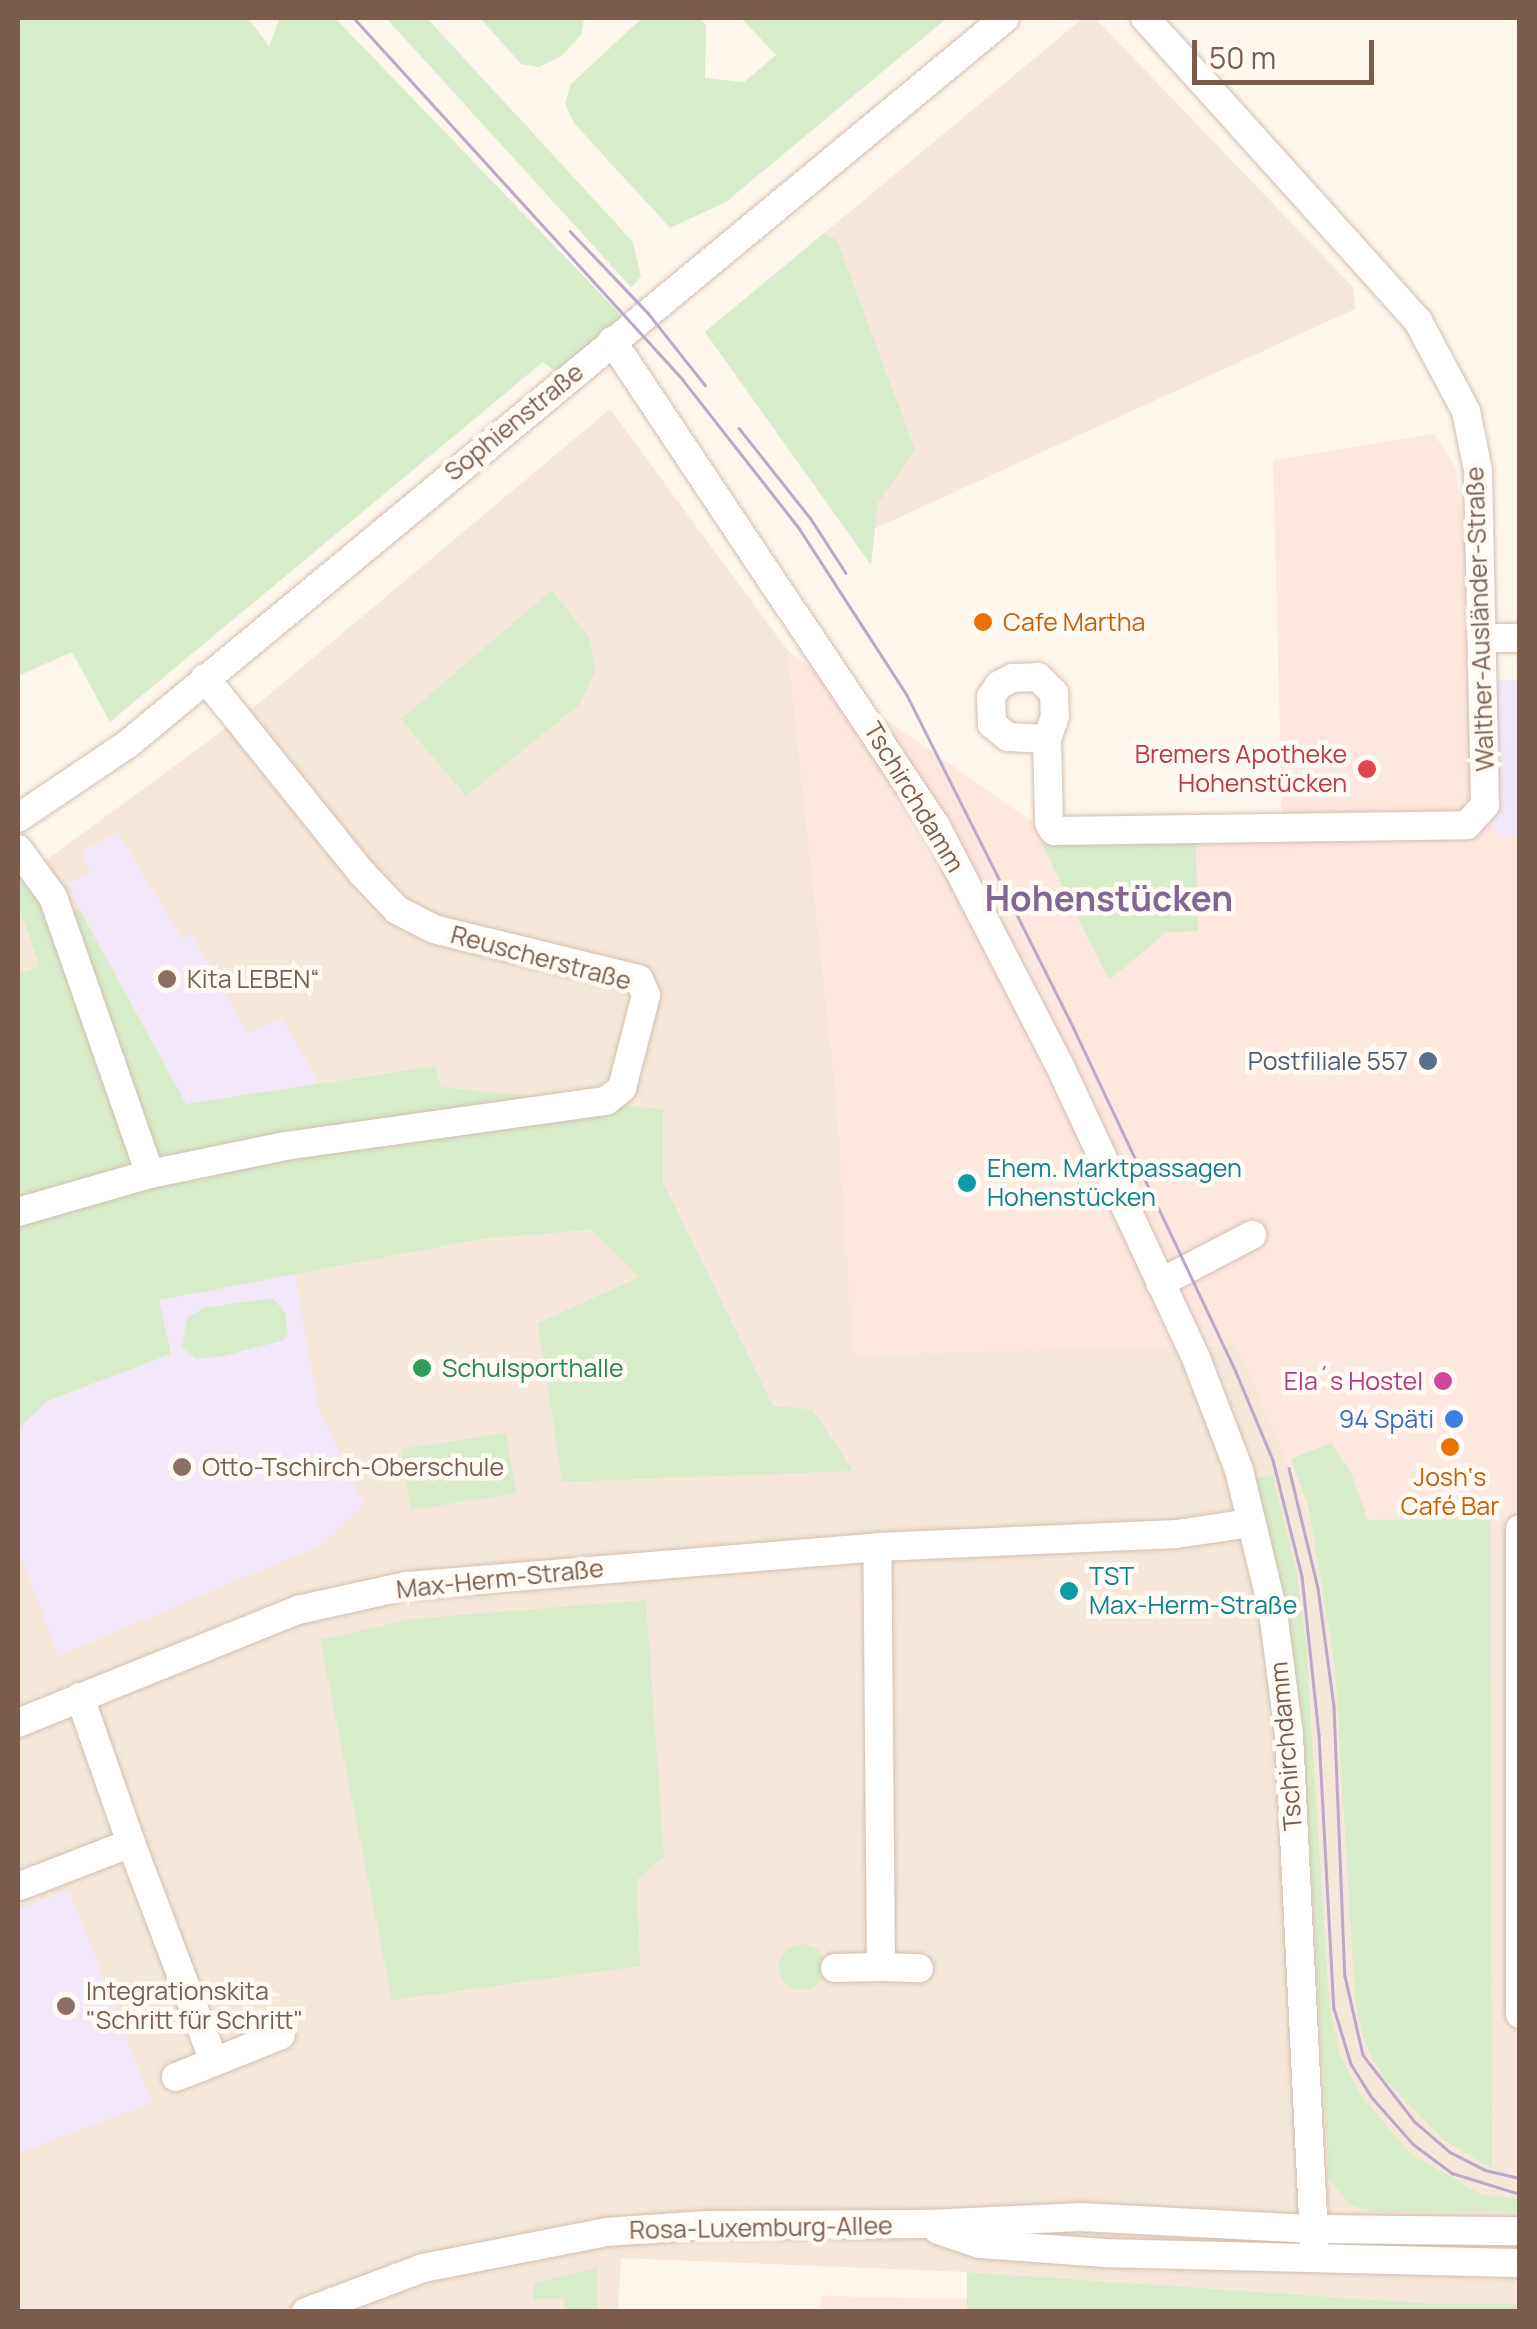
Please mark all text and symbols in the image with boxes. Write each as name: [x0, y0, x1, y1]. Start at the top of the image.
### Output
scale bar: [1197, 20, 1380, 82]
text: 50 m: [1209, 37, 1276, 78]
street label: Sophienstraße: [439, 357, 589, 487]
street label: Walther-Ausländer-Straße: [1460, 466, 1500, 772]
place label: Cafe Martha: [1003, 607, 1145, 637]
marker: Cafe Martha: [972, 611, 994, 633]
street label: Tschirchdamm: [857, 717, 971, 877]
place label: Bremers Apotheke Hohenstücken: [1135, 740, 1347, 799]
marker: Bremers Apotheke Hohenstücken: [1356, 758, 1378, 780]
district label: Hohenstücken: [985, 877, 1233, 919]
street label: Reuscherstraße: [448, 920, 634, 996]
place label: Kita LEBEN“: [187, 964, 320, 994]
marker: Kita LEBEN“: [156, 968, 178, 990]
place label: Postfiliale 557: [1248, 1046, 1408, 1076]
marker: Postfiliale 557: [1417, 1050, 1439, 1072]
place label: Ehem. Marktpassagen Hohenstücken: [987, 1154, 1242, 1213]
marker: Ehem. Marktpassagen Hohenstücken: [956, 1172, 978, 1194]
place label: Schulsporthalle: [442, 1353, 624, 1383]
marker: Schulsporthalle: [411, 1357, 433, 1379]
place label: Ela´s Hostel: [1284, 1366, 1423, 1396]
marker: Ela´s Hostel: [1432, 1370, 1454, 1392]
place label: 94 Späti: [1339, 1404, 1434, 1434]
marker: 94 Späti: [1443, 1408, 1465, 1430]
marker: Josh‘s Café Bar: [1439, 1436, 1461, 1458]
place label: Otto-Tschirch-Oberschule: [202, 1452, 504, 1482]
marker: Otto-Tschirch-Oberschule: [171, 1456, 193, 1478]
place label: Josh‘s Café Bar: [1401, 1463, 1499, 1522]
street label: Max-Herm-Straße: [395, 1553, 605, 1605]
place label: TST Max-Herm-Straße: [1089, 1562, 1297, 1621]
marker: TST Max-Herm-Straße: [1058, 1580, 1080, 1602]
street label: Tschirchdamm: [1264, 1660, 1308, 1832]
place label: Integrationskita "Schritt für Schritt": [86, 1977, 303, 2036]
marker: Integrationskita "Schritt für Schritt": [55, 1995, 77, 2017]
street label: Rosa-Luxemburg-Allee: [629, 2211, 893, 2245]

